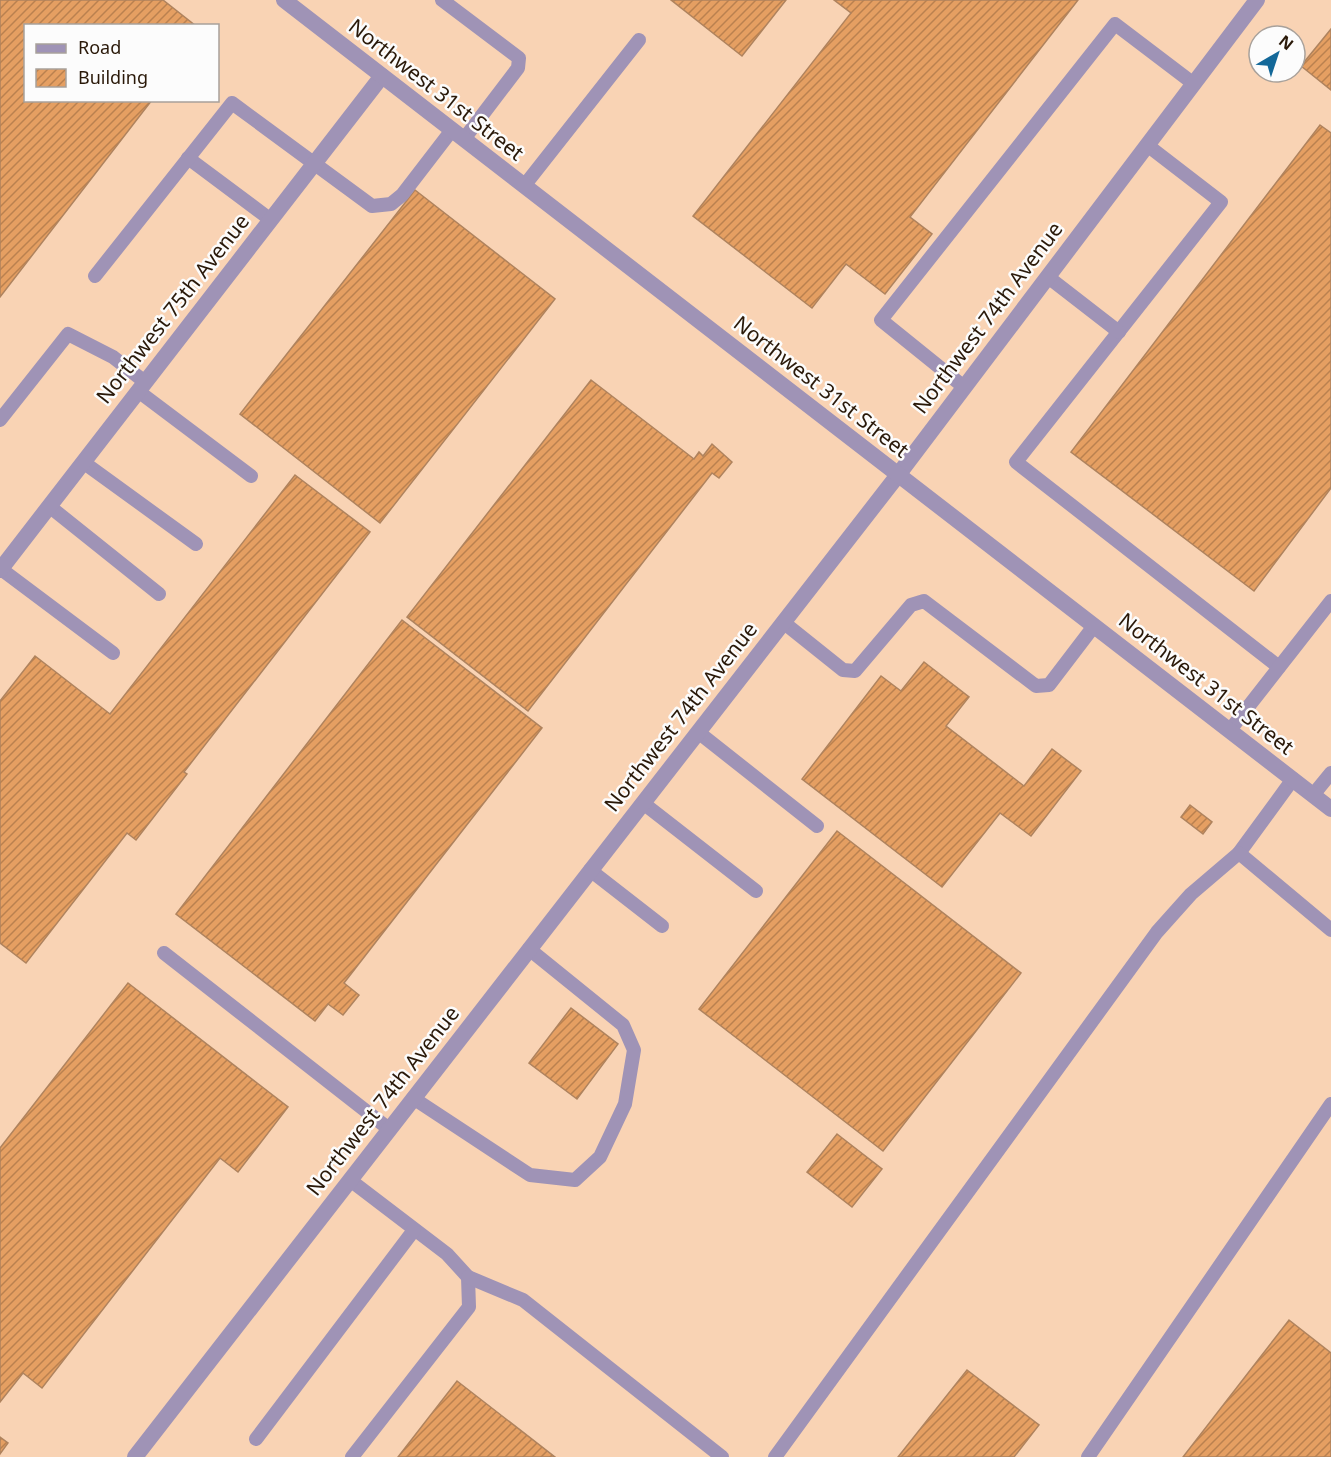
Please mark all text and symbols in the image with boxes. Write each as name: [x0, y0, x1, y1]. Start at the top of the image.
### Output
street label: Northwest 31st Street: [343, 12, 530, 167]
legend: [24, 24, 219, 102]
north arrow: [1247, 24, 1307, 84]
text: N: [1274, 30, 1298, 55]
text: Road: [78, 35, 121, 59]
text: Building: [78, 65, 148, 89]
street label: Northwest 75th Avenue: [89, 208, 255, 409]
street label: Northwest 74th Avenue: [906, 216, 1069, 419]
street label: Northwest 31st Street: [728, 309, 915, 464]
street label: Northwest 31st Street: [1113, 606, 1300, 761]
street label: Northwest 74th Avenue: [597, 616, 763, 817]
street label: Northwest 74th Avenue: [299, 1000, 465, 1201]

